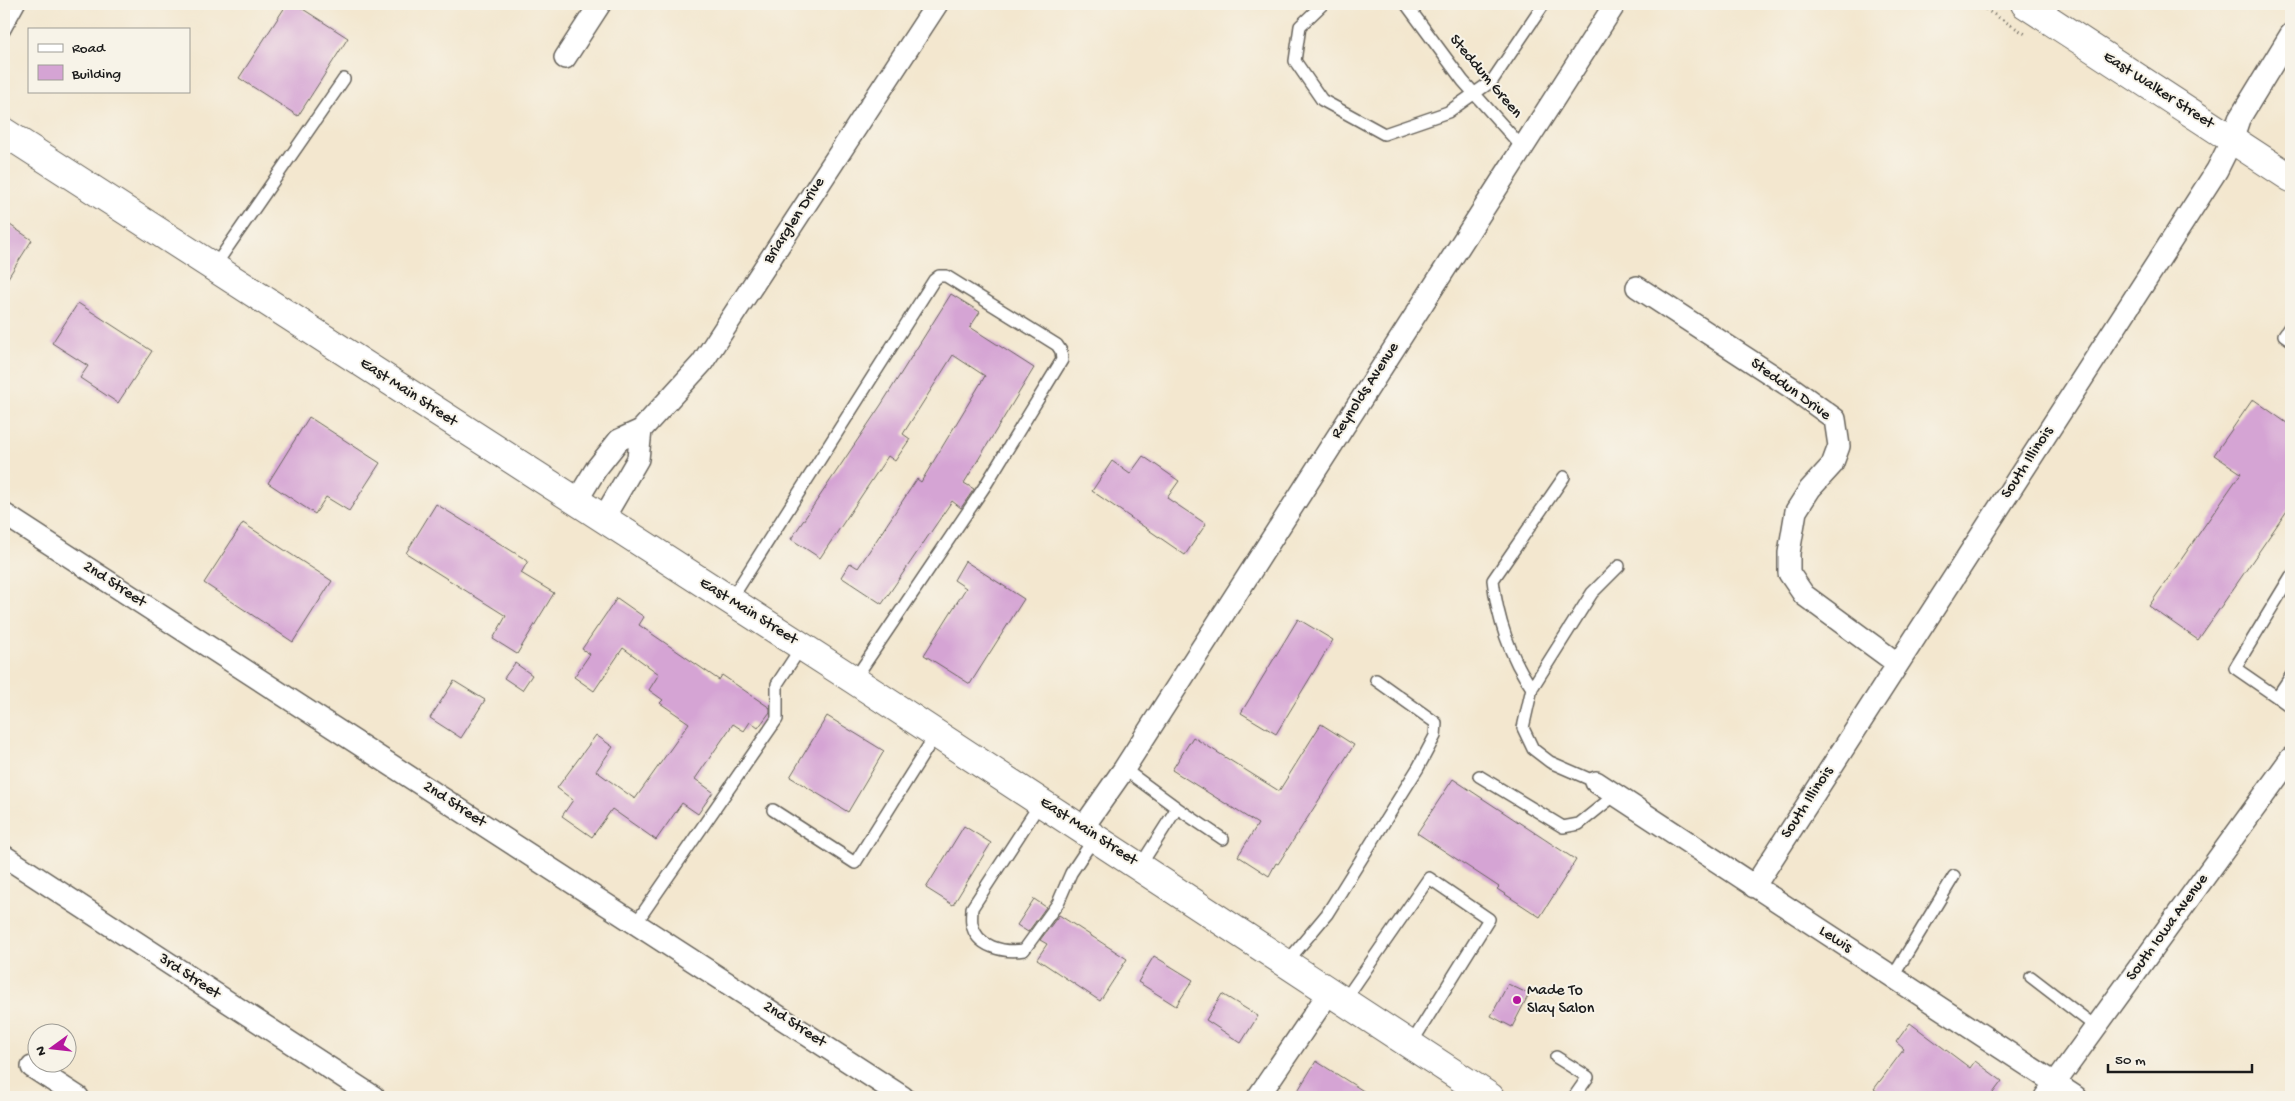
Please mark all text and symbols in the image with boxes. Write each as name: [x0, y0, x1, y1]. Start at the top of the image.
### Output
legend: [28, 28, 190, 92]
street label: Steddum Green: [1444, 31, 1526, 123]
text: Road: [72, 40, 106, 58]
street label: East Walker Street: [2099, 48, 2218, 135]
text: Building: [71, 66, 121, 84]
street label: Briarglen Drive: [760, 174, 830, 269]
street label: Reynolds Avenue: [1328, 339, 1405, 443]
street label: East Main Street: [356, 354, 462, 432]
street label: Steddun Drive: [1746, 354, 1835, 426]
street label: South Illinois: [1998, 423, 2059, 502]
street label: 2nd Street: [79, 558, 150, 613]
street label: East Main Street: [695, 574, 802, 651]
street label: South Illinois: [1778, 763, 1839, 842]
street label: 2nd Street: [419, 778, 490, 833]
street label: East Main Street: [1036, 793, 1142, 871]
street label: South Iowa Avenue: [2123, 870, 2214, 985]
street label: Lewis: [1815, 922, 1856, 958]
street label: 3rd Street: [154, 949, 225, 1005]
place label: Made To Slay Salon: [1527, 982, 1595, 1019]
marker: Made To Slay Salon: [1511, 994, 1523, 1006]
street label: 2nd Street: [759, 998, 830, 1053]
north arrow: [28, 1024, 78, 1074]
scale bar: [2108, 1041, 2251, 1073]
text: N: [32, 1044, 51, 1057]
text: 50 m: [2115, 1052, 2146, 1070]

